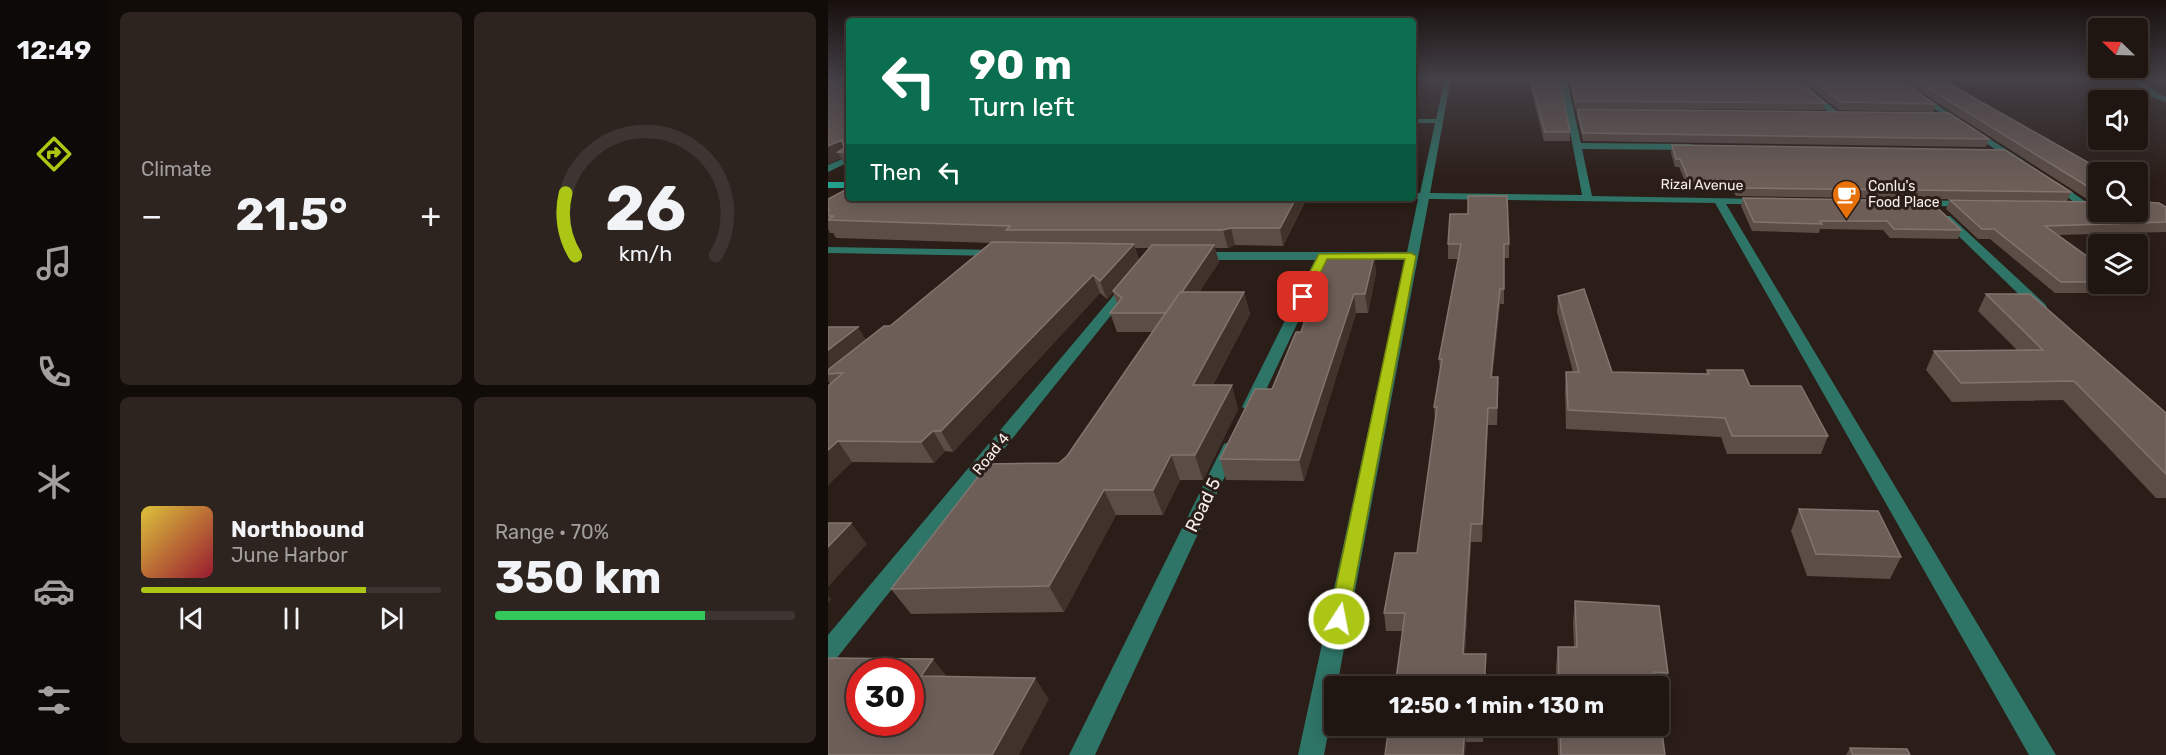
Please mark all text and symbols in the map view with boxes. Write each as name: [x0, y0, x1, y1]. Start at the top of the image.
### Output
north arrow: [2088, 18, 2148, 78]
map controls: [2088, 18, 2148, 294]
text: 12:49: [17, 34, 91, 66]
text: 90 m: [969, 40, 1072, 90]
icon: left: [870, 42, 948, 120]
button: sound: [2088, 90, 2148, 150]
text: Turn left: [969, 91, 1074, 123]
icon: directions: [33, 133, 75, 175]
icon: left: [933, 156, 966, 189]
text: Climate: [141, 157, 212, 181]
text: Then: [870, 159, 921, 186]
button: search: [2088, 162, 2148, 222]
text: 26: [604, 172, 686, 246]
street label: Rizal Avenue: [1660, 176, 1744, 194]
cafe icon: Conlu's Food Place: [1831, 178, 1863, 220]
place label: Conlu's Food Place: [1868, 178, 1940, 211]
text: 21.5°: [235, 188, 347, 241]
text: −: [141, 196, 162, 235]
text: +: [420, 196, 441, 235]
button: layers: [2088, 234, 2148, 294]
text: km/h: [618, 241, 672, 266]
icon: music: [33, 242, 75, 284]
pin: [1277, 271, 1328, 322]
icon: arrive: [1286, 280, 1319, 313]
icon: phone: [33, 351, 75, 393]
street label: Road 4: [969, 429, 1013, 479]
icon: climate: [33, 461, 75, 503]
street label: Road 5: [1180, 474, 1226, 536]
text: Northbound: [231, 516, 364, 543]
text: Range · 70%: [495, 520, 609, 544]
text: June Harbor: [231, 543, 348, 567]
text: 350 km: [495, 551, 661, 604]
icon: car: [33, 570, 75, 612]
position arrow: [1307, 587, 1371, 651]
icon: previous: [175, 602, 208, 635]
icon: pause: [275, 602, 308, 635]
icon: next: [375, 602, 408, 635]
speed limit sign: 30: [846, 658, 924, 736]
icon: filters: [33, 679, 75, 721]
text: 12:50 · 1 min · 130 m: [1389, 692, 1604, 719]

